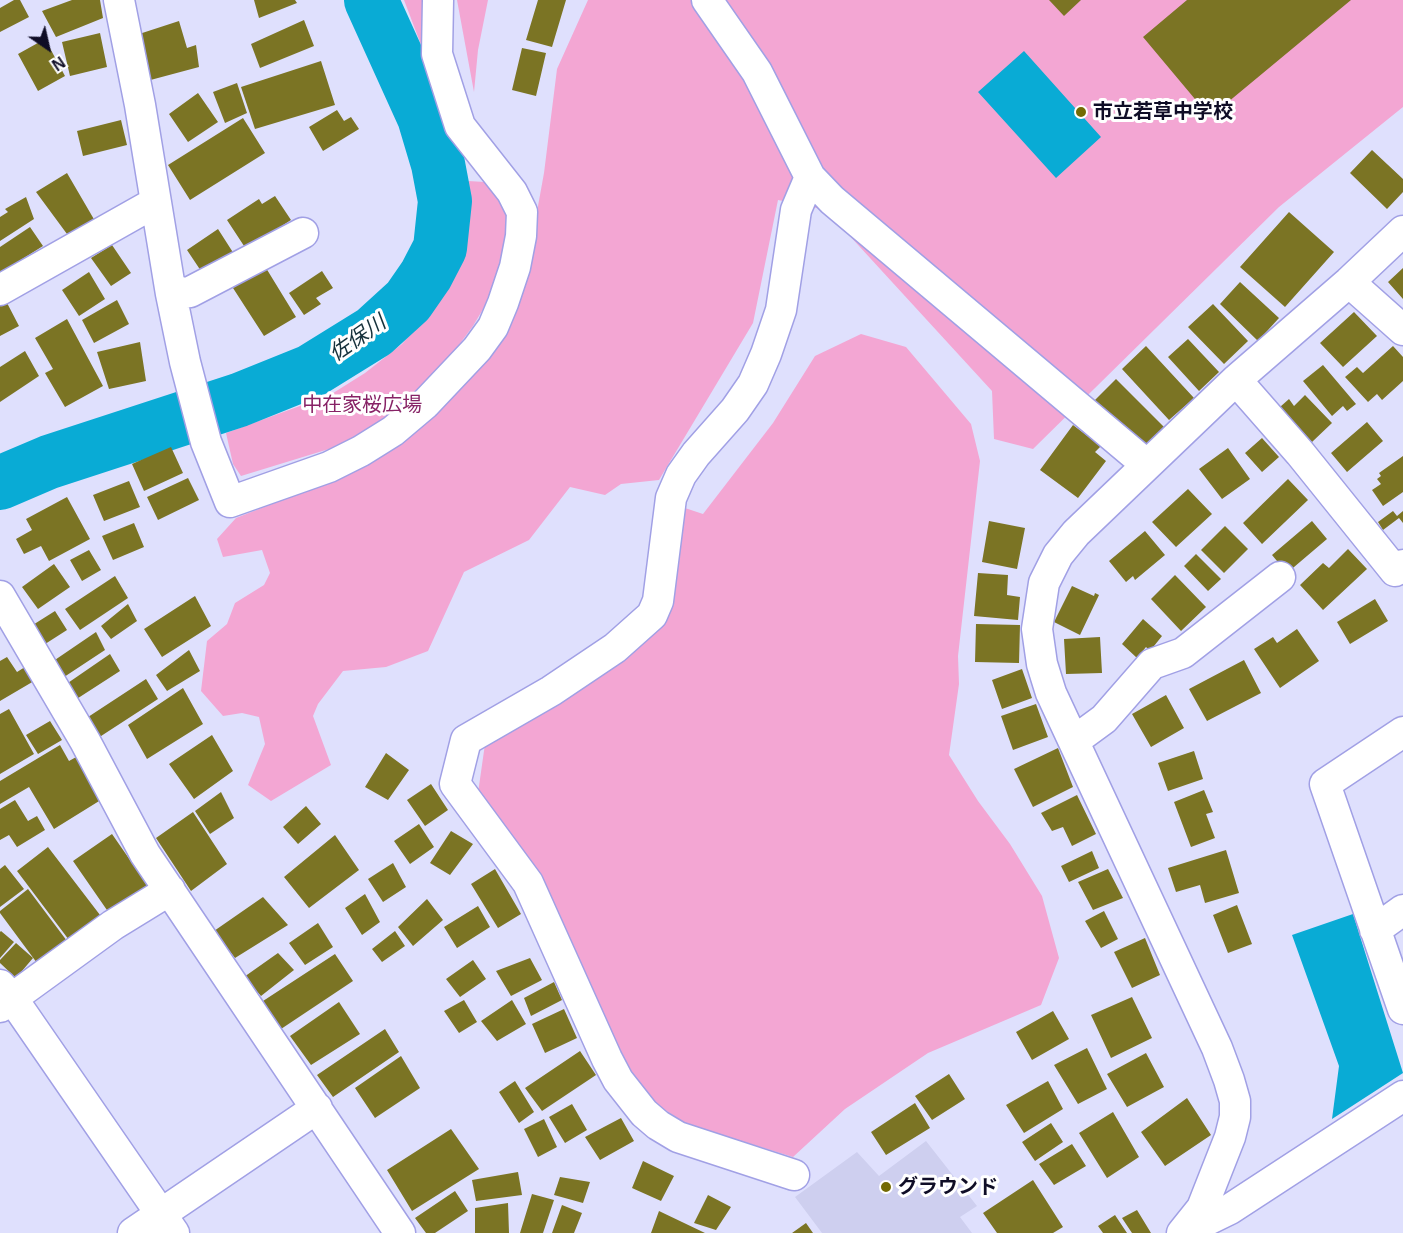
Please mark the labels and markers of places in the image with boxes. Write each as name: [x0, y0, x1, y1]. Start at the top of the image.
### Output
place label: 市立若草中学校: [1093, 100, 1233, 124]
marker: 市立若草中学校: [1074, 105, 1088, 119]
place label: グラウンド: [898, 1175, 998, 1199]
marker: グラウンド: [879, 1180, 893, 1194]

